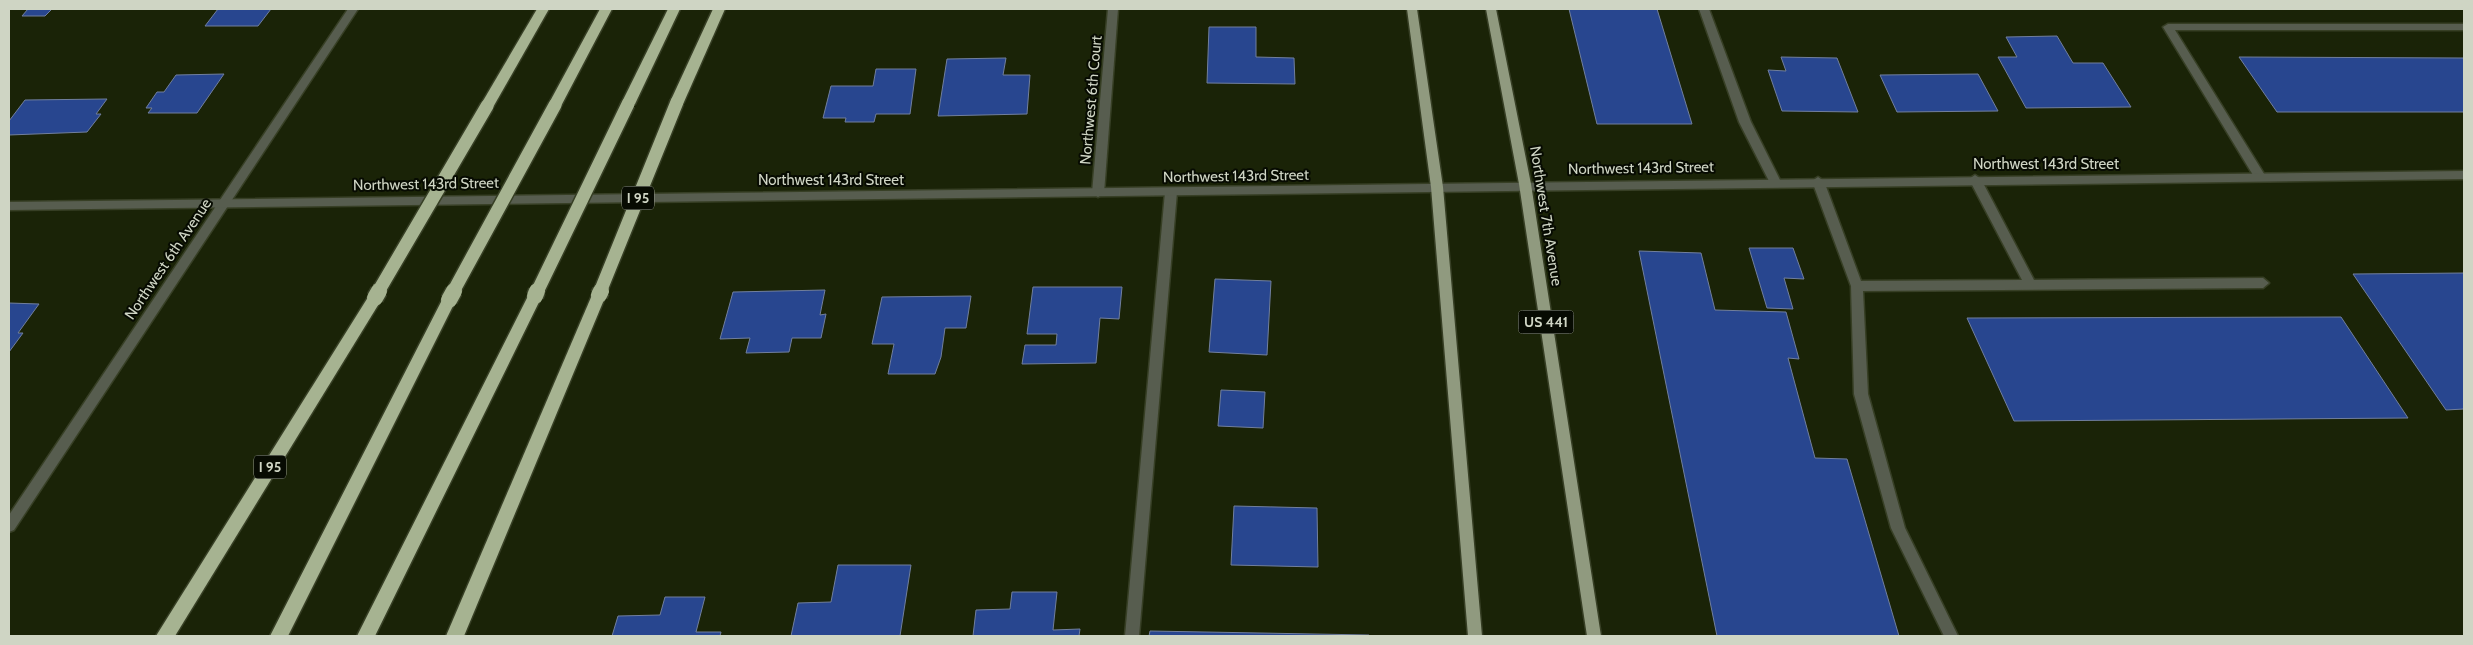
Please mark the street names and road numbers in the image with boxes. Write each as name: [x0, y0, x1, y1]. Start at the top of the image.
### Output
street label: Northwest 6th Court: [1076, 35, 1106, 165]
street label: Northwest 7th Avenue: [1526, 145, 1566, 287]
street label: Northwest 143rd Street: [1973, 155, 2119, 173]
street label: Northwest 143rd Street: [1568, 158, 1714, 178]
street label: Northwest 143rd Street: [1163, 166, 1309, 186]
street label: Northwest 143rd Street: [758, 171, 904, 189]
street label: Northwest 143rd Street: [353, 174, 499, 194]
road number: I 95: [622, 187, 654, 210]
street label: Northwest 6th Avenue: [121, 195, 215, 323]
road number: US 441: [1518, 311, 1574, 334]
road number: I 95: [254, 456, 286, 478]

